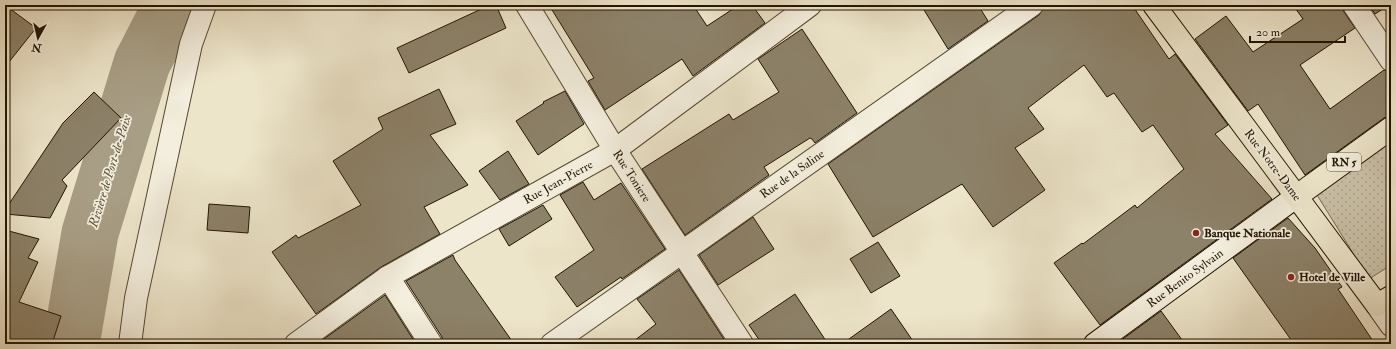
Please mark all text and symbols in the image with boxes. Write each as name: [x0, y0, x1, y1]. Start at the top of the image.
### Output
north arrow: [18, 18, 58, 58]
scale bar: [1250, 18, 1345, 44]
text: 20 m: [1256, 25, 1281, 40]
text: N: [30, 40, 43, 55]
water label: Rivière de Port-de-Paix: [85, 113, 135, 230]
street label: Rue Notre-Dame: [1241, 126, 1304, 204]
street label: Rue Toniere: [609, 147, 654, 205]
street label: Rue de la Saline: [757, 147, 827, 202]
road number: RN 5: [1327, 153, 1361, 171]
street label: Rue Jean-Pierre: [521, 157, 596, 208]
place label: Banque Nationale: [1204, 226, 1291, 241]
marker: Banque Nationale: [1191, 228, 1201, 238]
street label: Rue Benito Sylvain: [1144, 246, 1226, 311]
place label: Hotel de Ville: [1299, 270, 1366, 285]
marker: Hotel de Ville: [1286, 272, 1296, 282]

